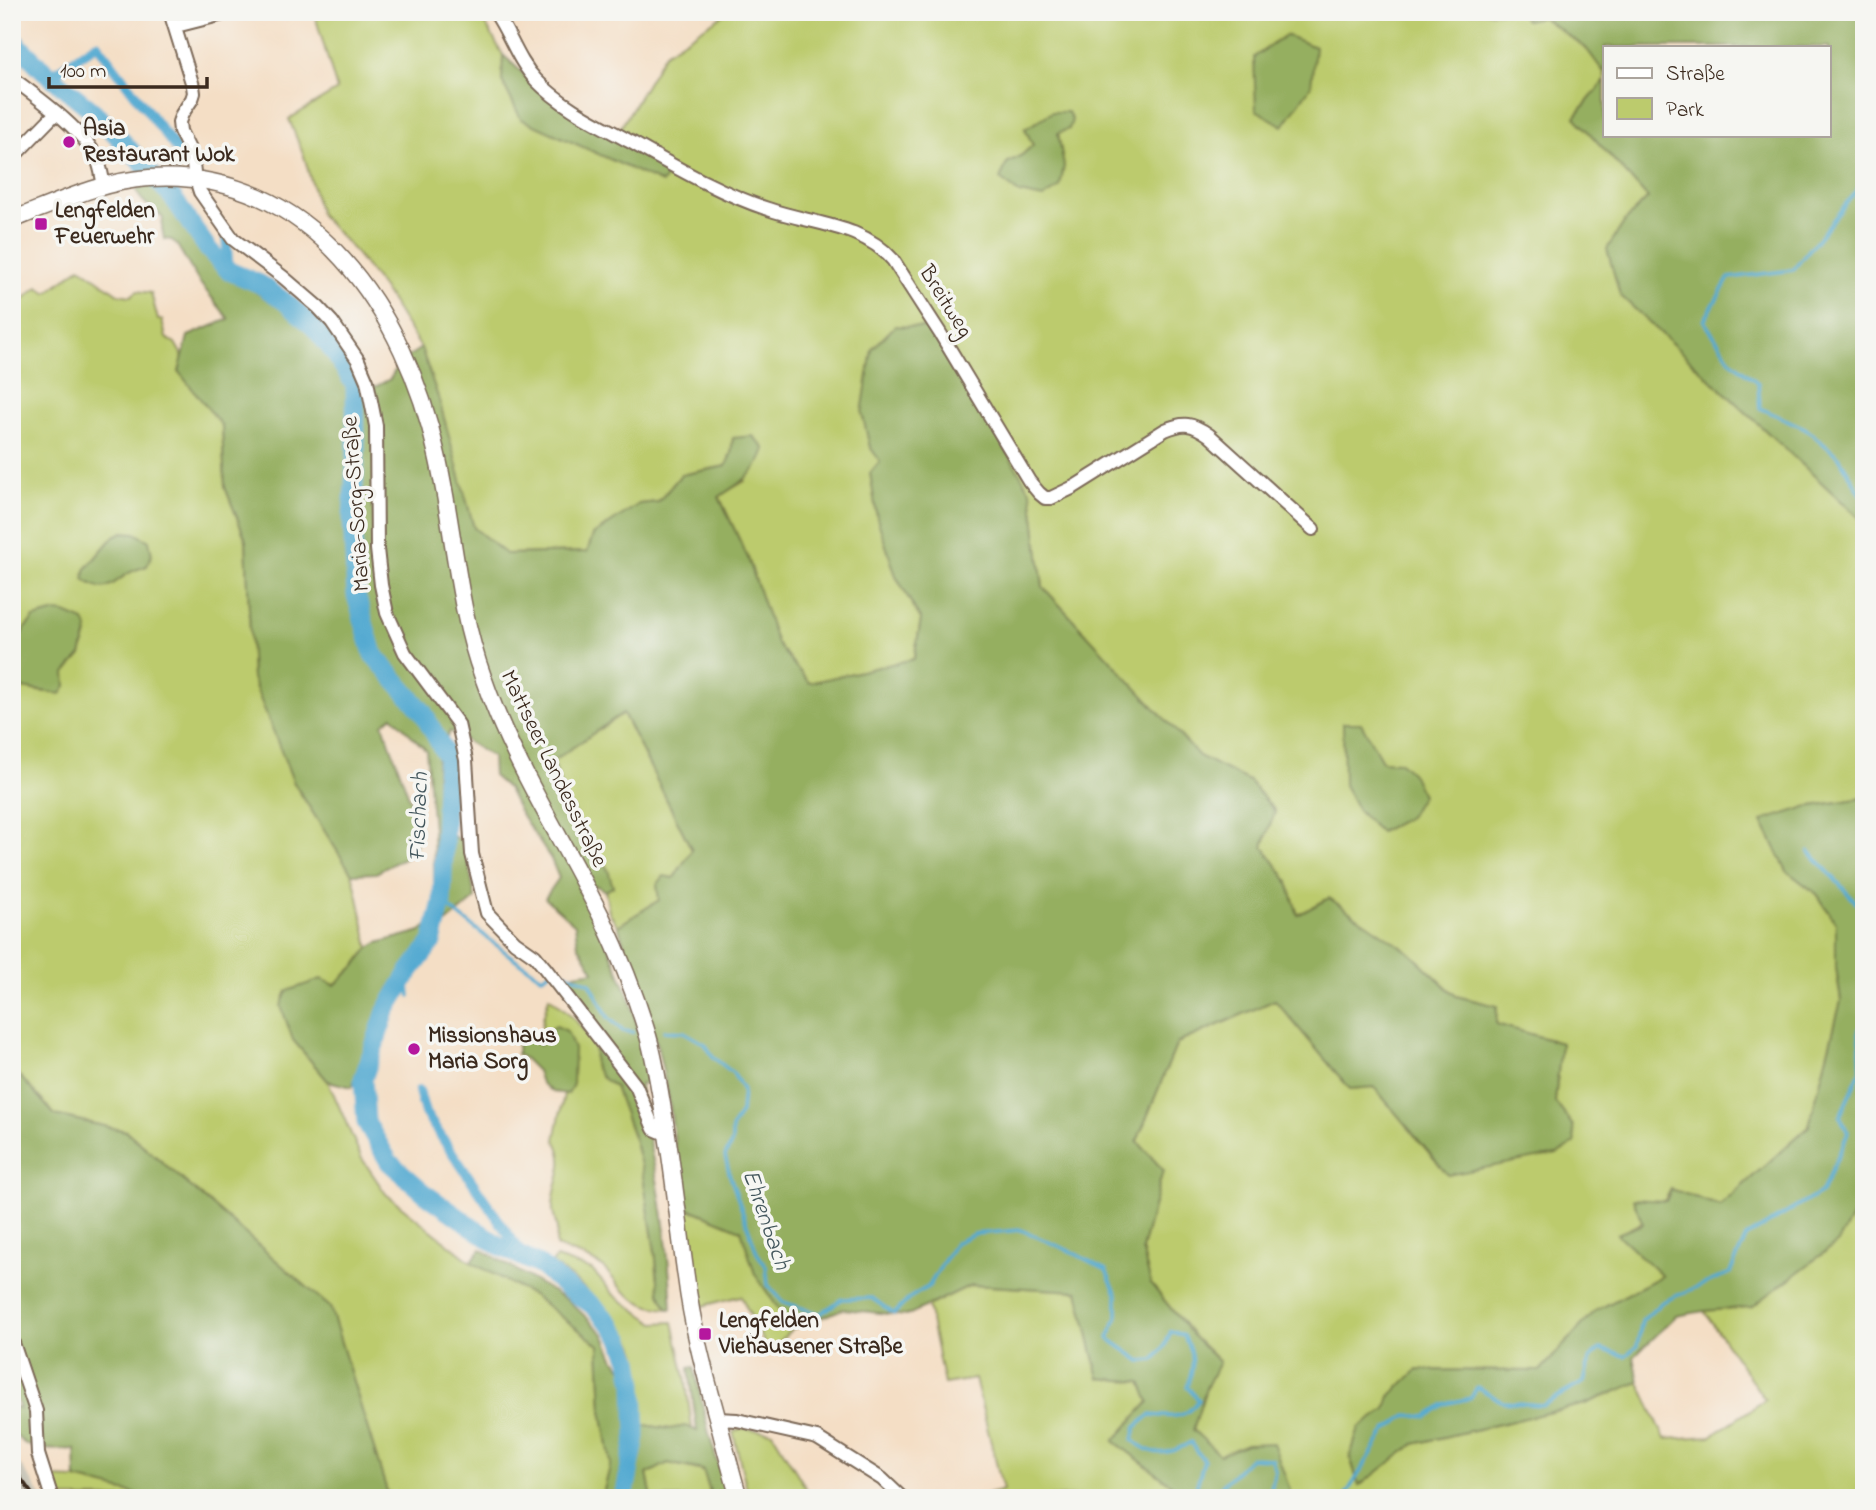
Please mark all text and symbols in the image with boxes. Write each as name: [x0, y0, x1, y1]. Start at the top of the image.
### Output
scale bar: [49, 46, 206, 90]
legend: [1603, 46, 1830, 136]
text: 100 m: [60, 57, 106, 87]
text: Straße: [1666, 60, 1725, 90]
text: Park: [1666, 96, 1705, 126]
place label: Asia Restaurant Wok: [83, 113, 235, 172]
marker: Asia Restaurant Wok: [61, 134, 77, 150]
place label: Lengfelden Feuerwehr: [54, 195, 155, 254]
marker: Lengfelden Feuerwehr: [33, 216, 49, 232]
street label: Breitweg: [908, 258, 980, 345]
street label: Maria-Sorg-Straße: [334, 414, 381, 593]
street label: Mattseer Landesstraße: [491, 665, 615, 874]
water label: Fischach: [401, 771, 439, 862]
place label: Missionshaus Maria Sorg: [428, 1020, 557, 1081]
marker: Missionshaus Maria Sorg: [406, 1041, 422, 1057]
water label: Ehrenbach: [732, 1165, 799, 1275]
place label: Lengfelden Viehausener Straße: [718, 1305, 903, 1364]
marker: Lengfelden Viehausener Straße: [697, 1326, 713, 1342]

